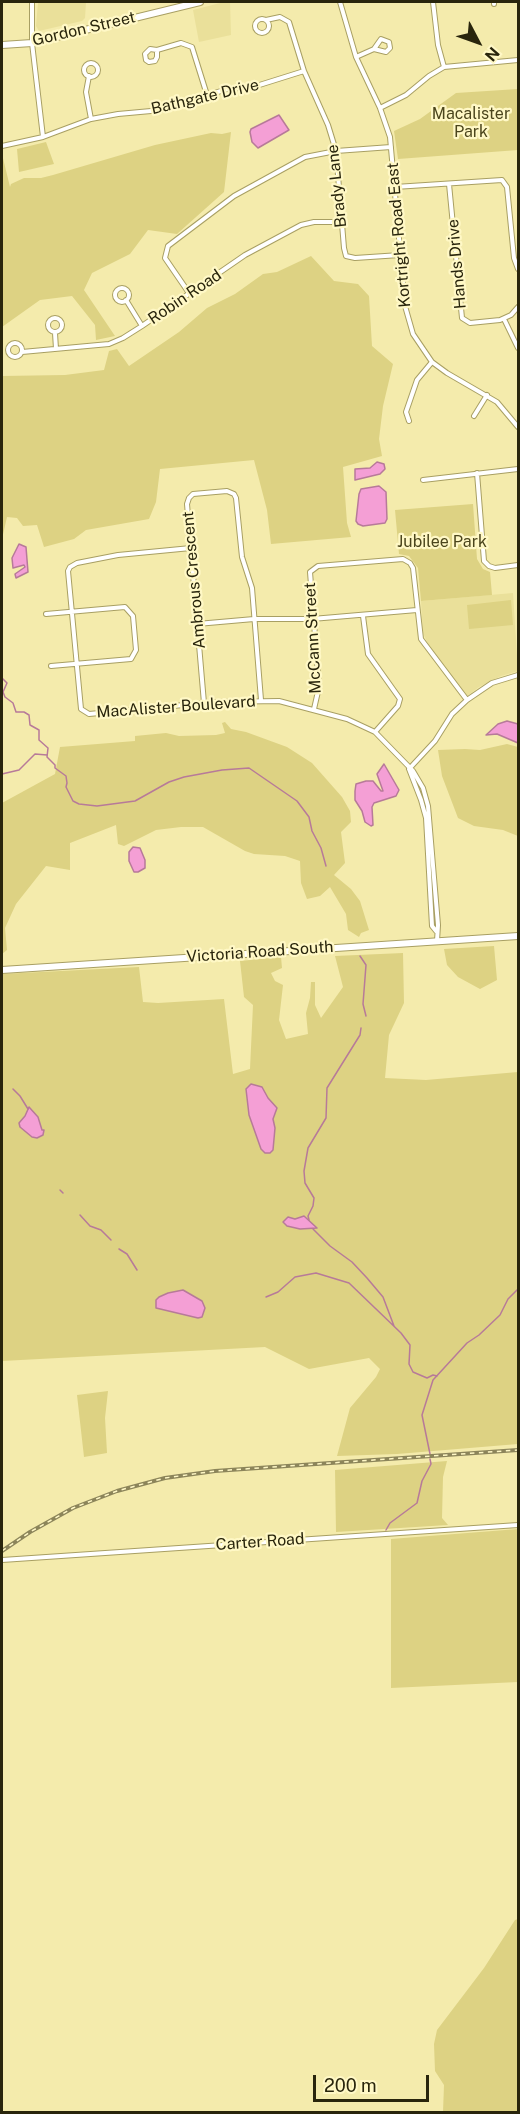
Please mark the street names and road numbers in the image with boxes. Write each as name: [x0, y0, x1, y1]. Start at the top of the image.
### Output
street label: Gordon Street: [31, 8, 137, 50]
street label: Bathgate Drive: [149, 75, 261, 119]
street label: Brady Lane: [323, 143, 351, 229]
street label: Kortright Road East: [383, 162, 415, 308]
street label: Hands Drive: [444, 218, 470, 310]
street label: Robin Road: [145, 265, 225, 329]
street label: Ambrous Crescent: [178, 510, 210, 650]
street label: McCann Street: [300, 582, 326, 694]
street label: MacAlister Boulevard: [96, 692, 256, 722]
street label: Victoria Road South: [186, 937, 334, 967]
street label: Carter Road: [215, 1529, 305, 1555]

